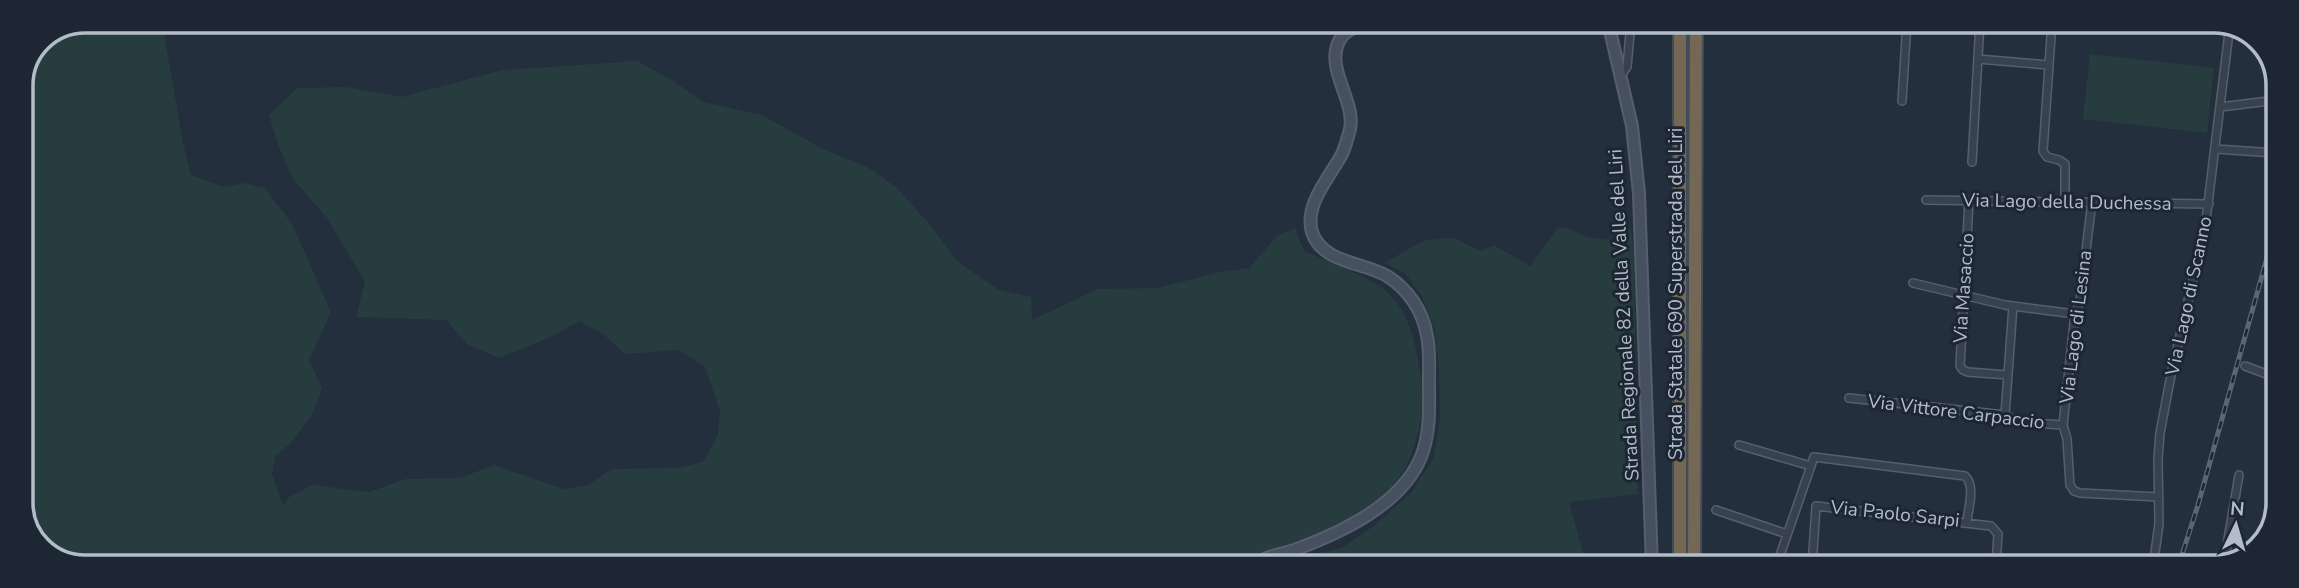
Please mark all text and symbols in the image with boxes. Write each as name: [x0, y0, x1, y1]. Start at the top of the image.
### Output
street label: Strada Statale 690 Superstrada del Liri: [1663, 128, 1689, 460]
street label: Strada Regionale 82 della Valle del Liri: [1602, 148, 1646, 482]
street label: Via Lago della Duchessa: [1961, 187, 2172, 217]
street label: Via Lago di Scanno: [2159, 214, 2219, 379]
street label: Via Masaccio: [1947, 232, 1981, 345]
street label: Via Lago di Lesina: [2054, 249, 2098, 406]
street label: Via Vittore Carpaccio: [1865, 388, 2046, 436]
north arrow: [2201, 490, 2271, 560]
street label: Via Paolo Sarpi: [1828, 494, 1961, 534]
text: N: [2229, 495, 2246, 523]

